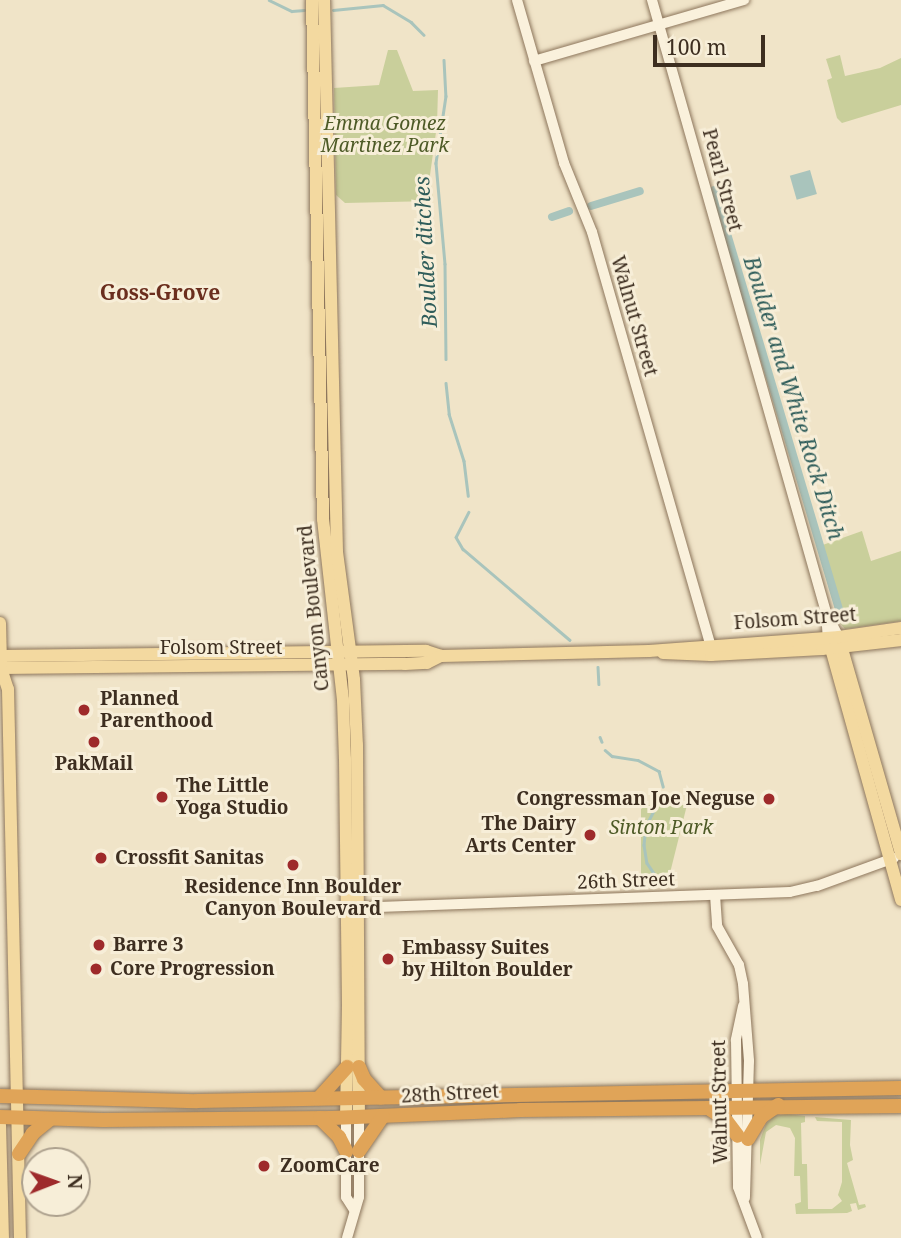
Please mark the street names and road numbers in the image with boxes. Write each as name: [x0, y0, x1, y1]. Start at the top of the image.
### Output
street label: Pearl Street: [697, 126, 747, 234]
street label: Walnut Street: [606, 253, 662, 379]
street label: Canyon Boulevard: [294, 524, 334, 692]
street label: Folsom Street: [733, 603, 857, 635]
street label: Folsom Street: [160, 637, 282, 659]
street label: 26th Street: [577, 868, 675, 894]
street label: Walnut Street: [708, 1040, 732, 1164]
street label: 28th Street: [401, 1080, 499, 1108]

